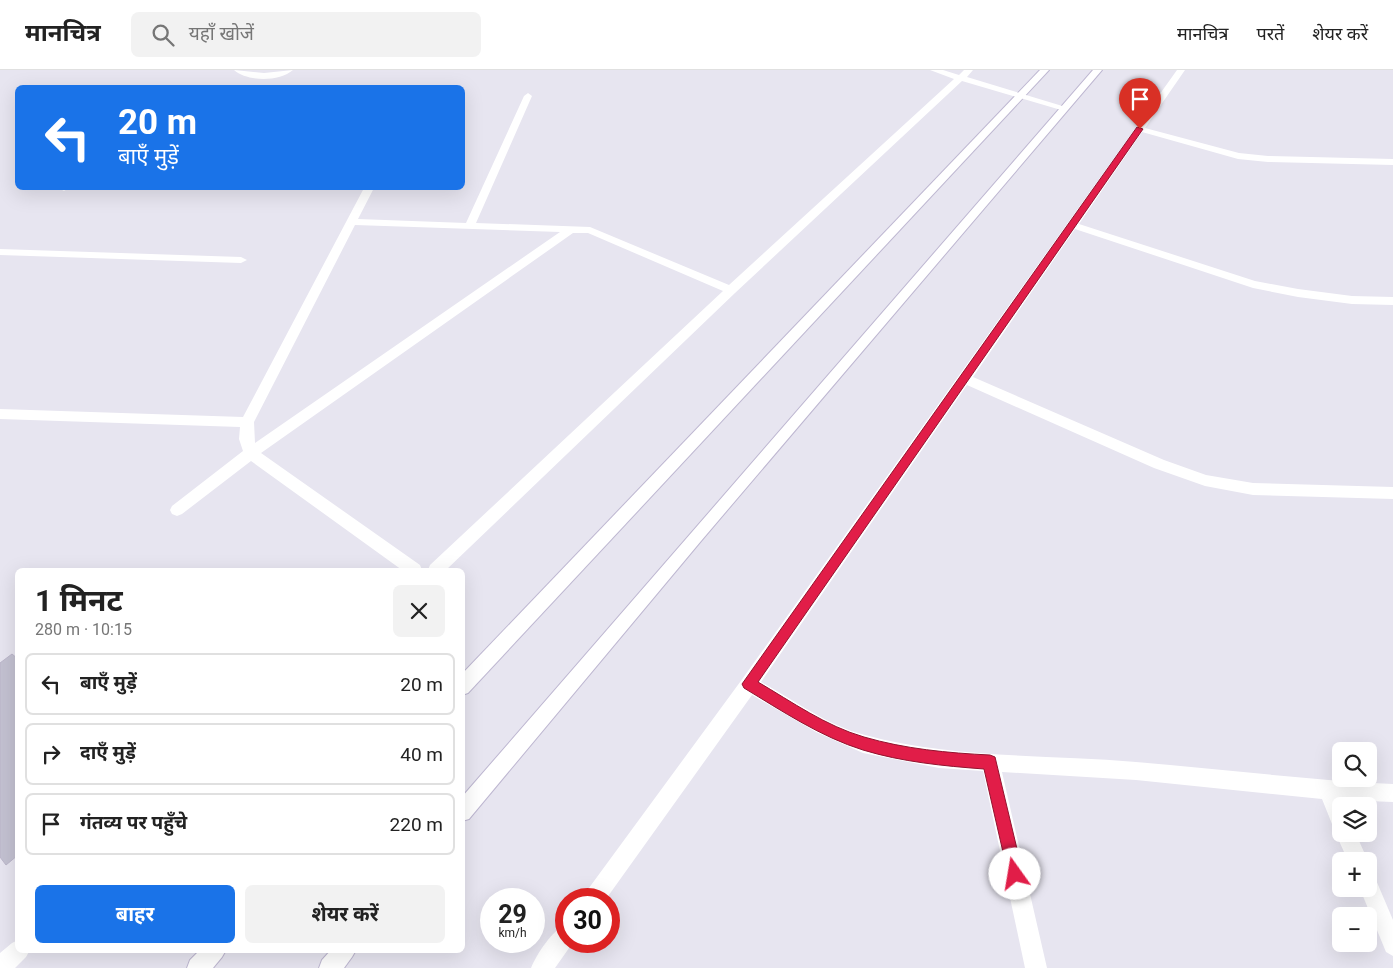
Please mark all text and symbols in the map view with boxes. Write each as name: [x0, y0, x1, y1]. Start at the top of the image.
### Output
search box: [131, 12, 481, 57]
text: मानचित्र: [25, 19, 101, 47]
icon: search: [149, 21, 177, 49]
text: यहाँ खोजें: [189, 22, 254, 45]
text: मानचित्र: [1177, 23, 1228, 44]
text: परतें: [1256, 23, 1284, 44]
text: शेयर करें: [1312, 23, 1368, 44]
pin: [1119, 78, 1161, 129]
icon: arrive: [1126, 85, 1154, 113]
text: 20 m: [118, 102, 197, 143]
icon: left: [35, 105, 100, 170]
text: बाएँ मुड़ें: [118, 144, 179, 169]
text: 1 मिनट: [35, 583, 123, 618]
button: close: [393, 585, 445, 637]
text: 280 m · 10:15: [35, 620, 132, 639]
icon: left: [37, 670, 65, 698]
text: बाएँ मुड़ें: [80, 671, 137, 694]
text: 20 m: [400, 673, 443, 696]
icon: right: [37, 740, 65, 768]
text: दाएँ मुड़ें: [80, 741, 136, 764]
map controls: [1332, 742, 1377, 952]
button: search: [1332, 742, 1377, 787]
text: 40 m: [400, 743, 443, 766]
button: layers: [1332, 797, 1377, 842]
icon: arrive: [37, 810, 65, 838]
text: गंतव्य पर पहुँचे: [80, 811, 187, 834]
text: 220 m: [390, 813, 443, 836]
position arrow: [988, 847, 1040, 899]
button: +: [1332, 852, 1377, 897]
button: बाहर: [35, 885, 235, 943]
button: शेयर करें: [245, 885, 445, 943]
speed limit sign: 30: [555, 888, 620, 953]
text: 29: [498, 900, 527, 929]
button: −: [1332, 907, 1377, 952]
text: km/h: [498, 926, 527, 940]

